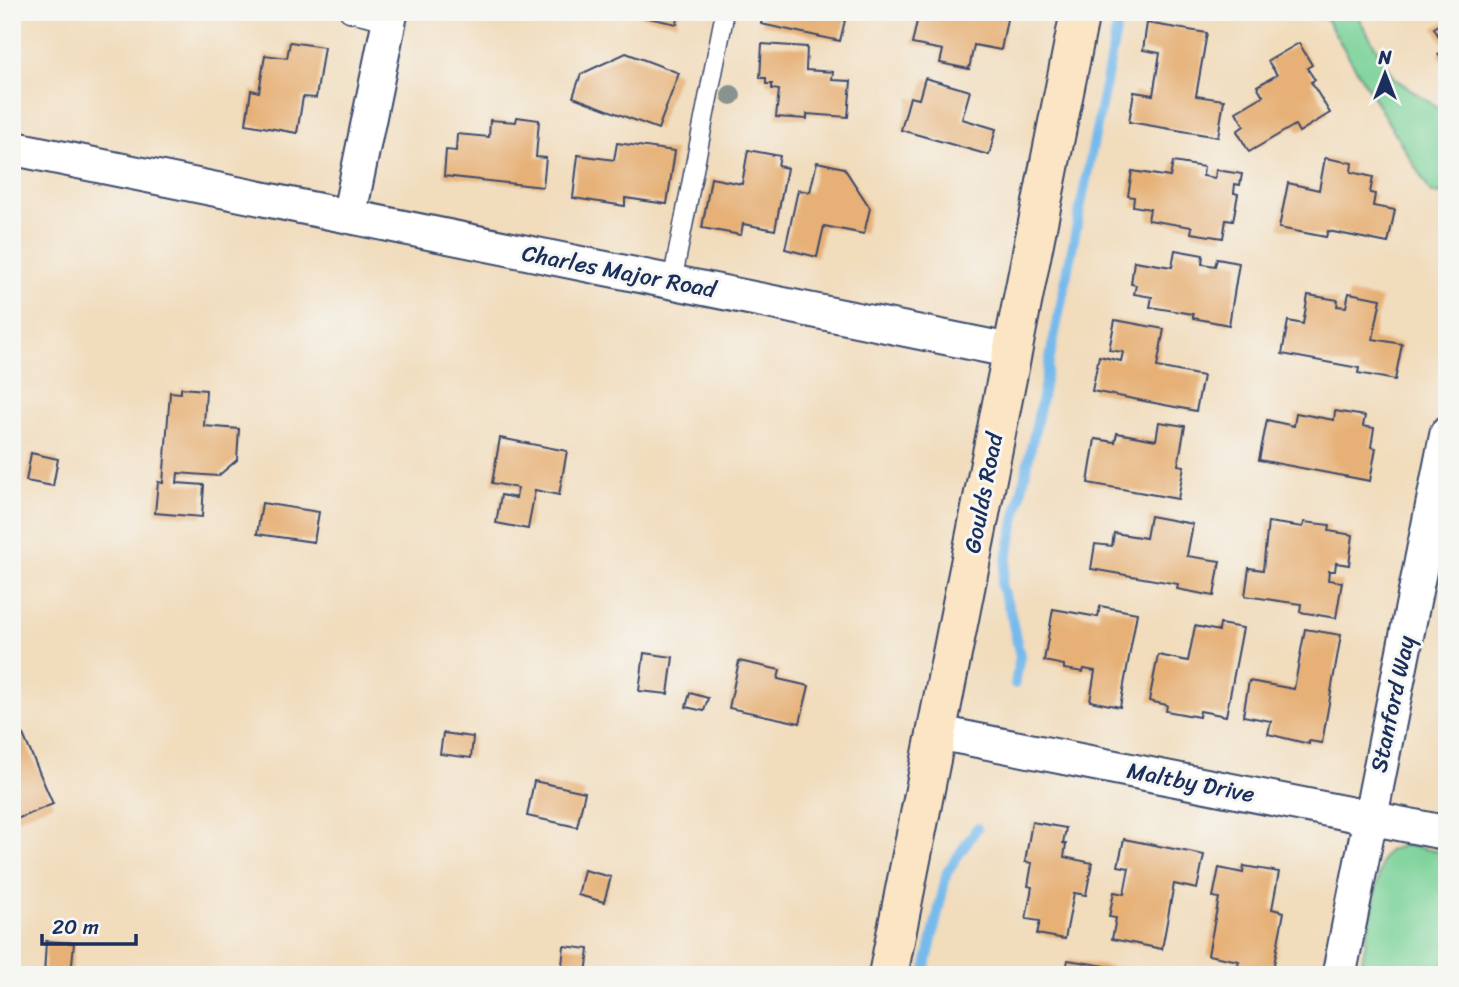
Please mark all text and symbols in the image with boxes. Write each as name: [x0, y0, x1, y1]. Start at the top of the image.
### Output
north arrow: [1350, 38, 1420, 108]
text: N: [1377, 41, 1392, 74]
street label: Charles Major Road: [519, 233, 721, 311]
street label: Goulds Road: [952, 428, 1016, 557]
street label: Stanford Way: [1358, 632, 1427, 776]
street label: Maltby Drive: [1124, 750, 1258, 815]
scale bar: [42, 903, 136, 947]
text: 20 m: [52, 908, 99, 946]

